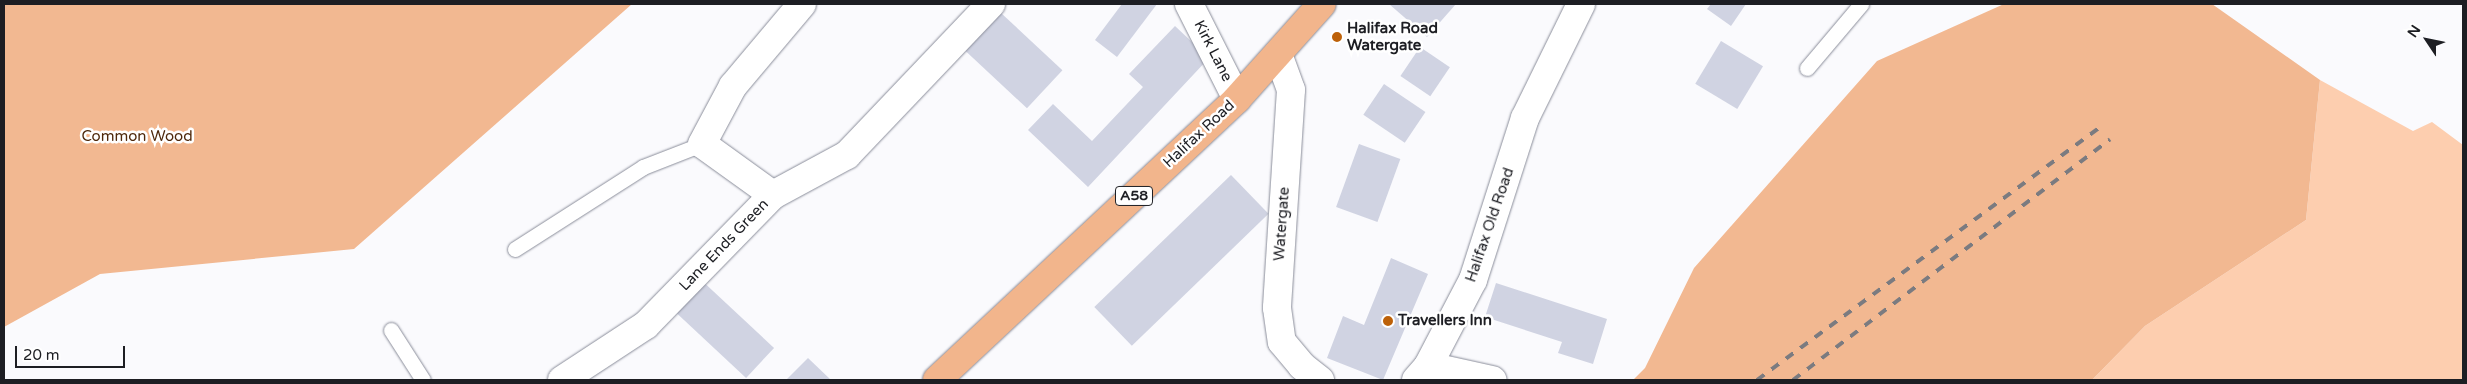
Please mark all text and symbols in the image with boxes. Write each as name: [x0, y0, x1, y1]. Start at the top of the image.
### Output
north arrow: [2402, 15, 2452, 65]
street label: Kirk Lane: [1190, 17, 1236, 85]
place label: Halifax Road Watergate: [1347, 19, 1438, 54]
text: N: [2404, 22, 2424, 41]
marker: Halifax Road Watergate: [1331, 31, 1343, 43]
street label: Halifax Road: [1160, 96, 1238, 172]
park label: Common Wood: [81, 128, 193, 146]
street label: Halifax Old Road: [1462, 165, 1518, 285]
road number: A58: [1114, 185, 1154, 208]
street label: Watergate: [1270, 186, 1294, 262]
street label: Lane Ends Green: [676, 195, 772, 295]
place label: Travellers Inn: [1398, 312, 1492, 330]
marker: Travellers Inn: [1382, 315, 1394, 327]
scale bar: [18, 336, 128, 368]
text: 20 m: [23, 346, 60, 364]

